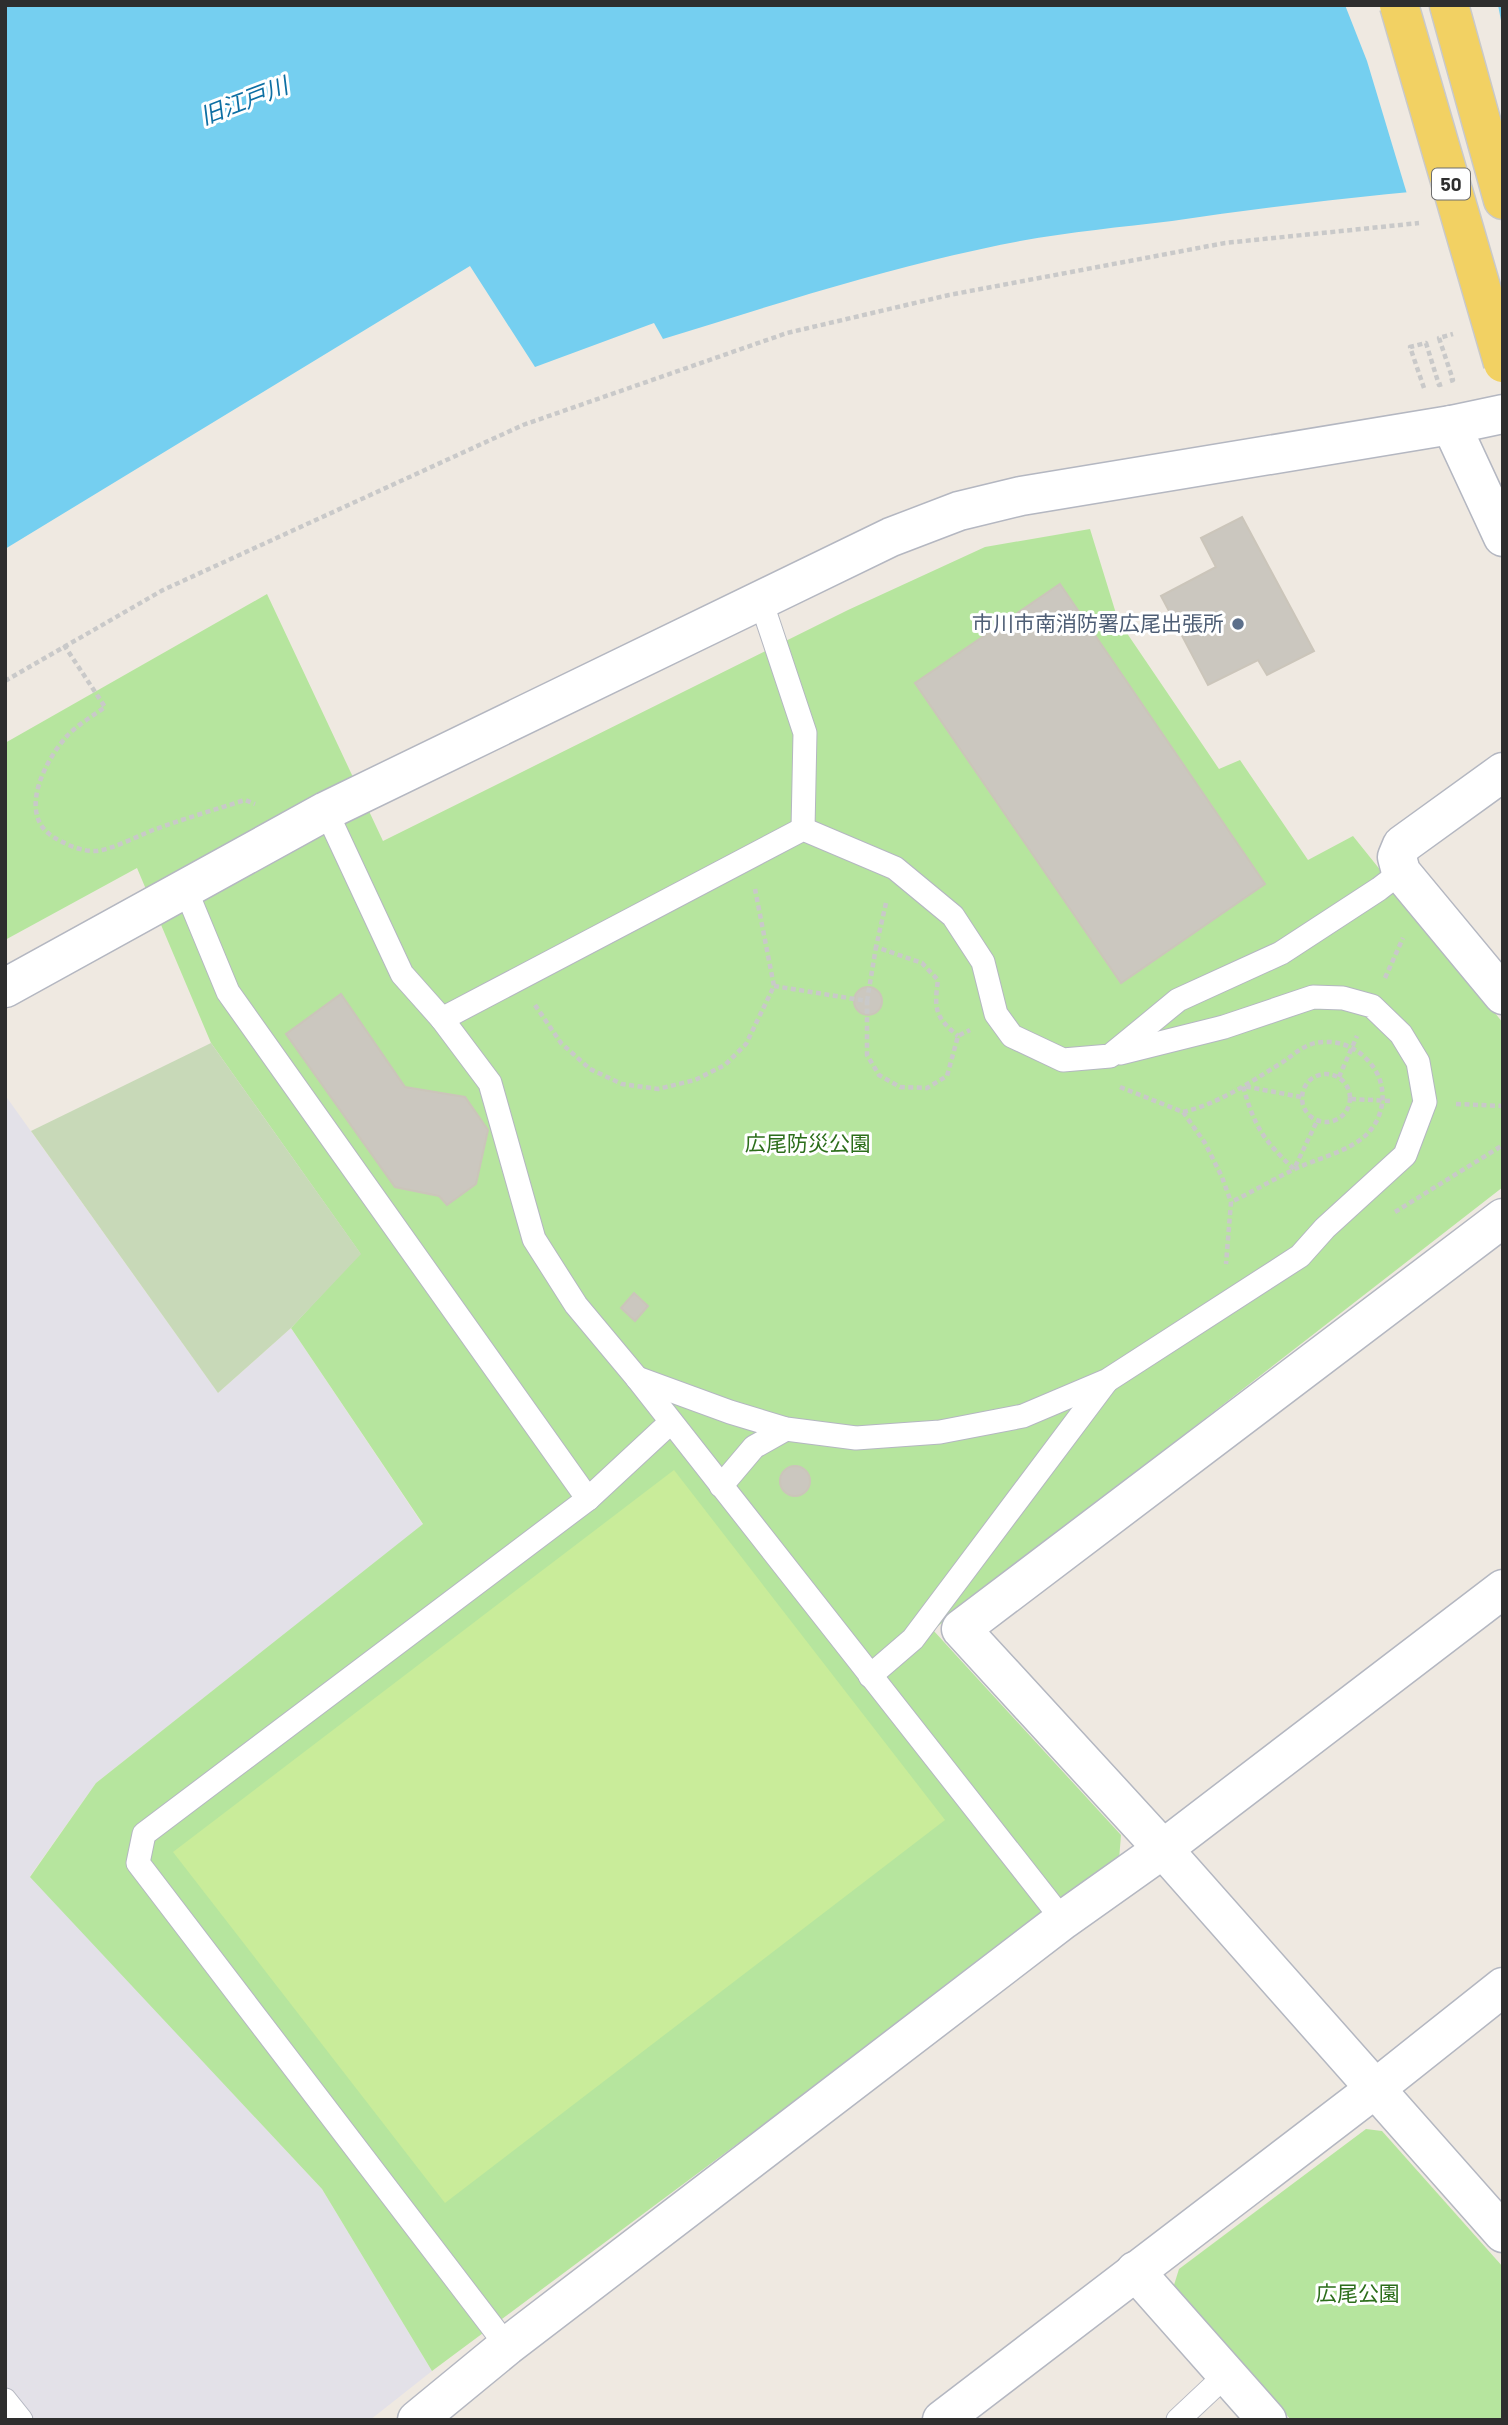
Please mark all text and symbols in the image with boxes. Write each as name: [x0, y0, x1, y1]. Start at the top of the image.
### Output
water label: 旧江戸川: [196, 69, 294, 130]
road number: 50: [1432, 168, 1470, 200]
place label: 市川市南消防署広尾出張所: [972, 610, 1224, 635]
marker: 市川市南消防署広尾出張所: [1230, 616, 1246, 632]
park label: 広尾防災公園: [745, 1130, 871, 1155]
park label: 広尾公園: [1316, 2280, 1400, 2305]

